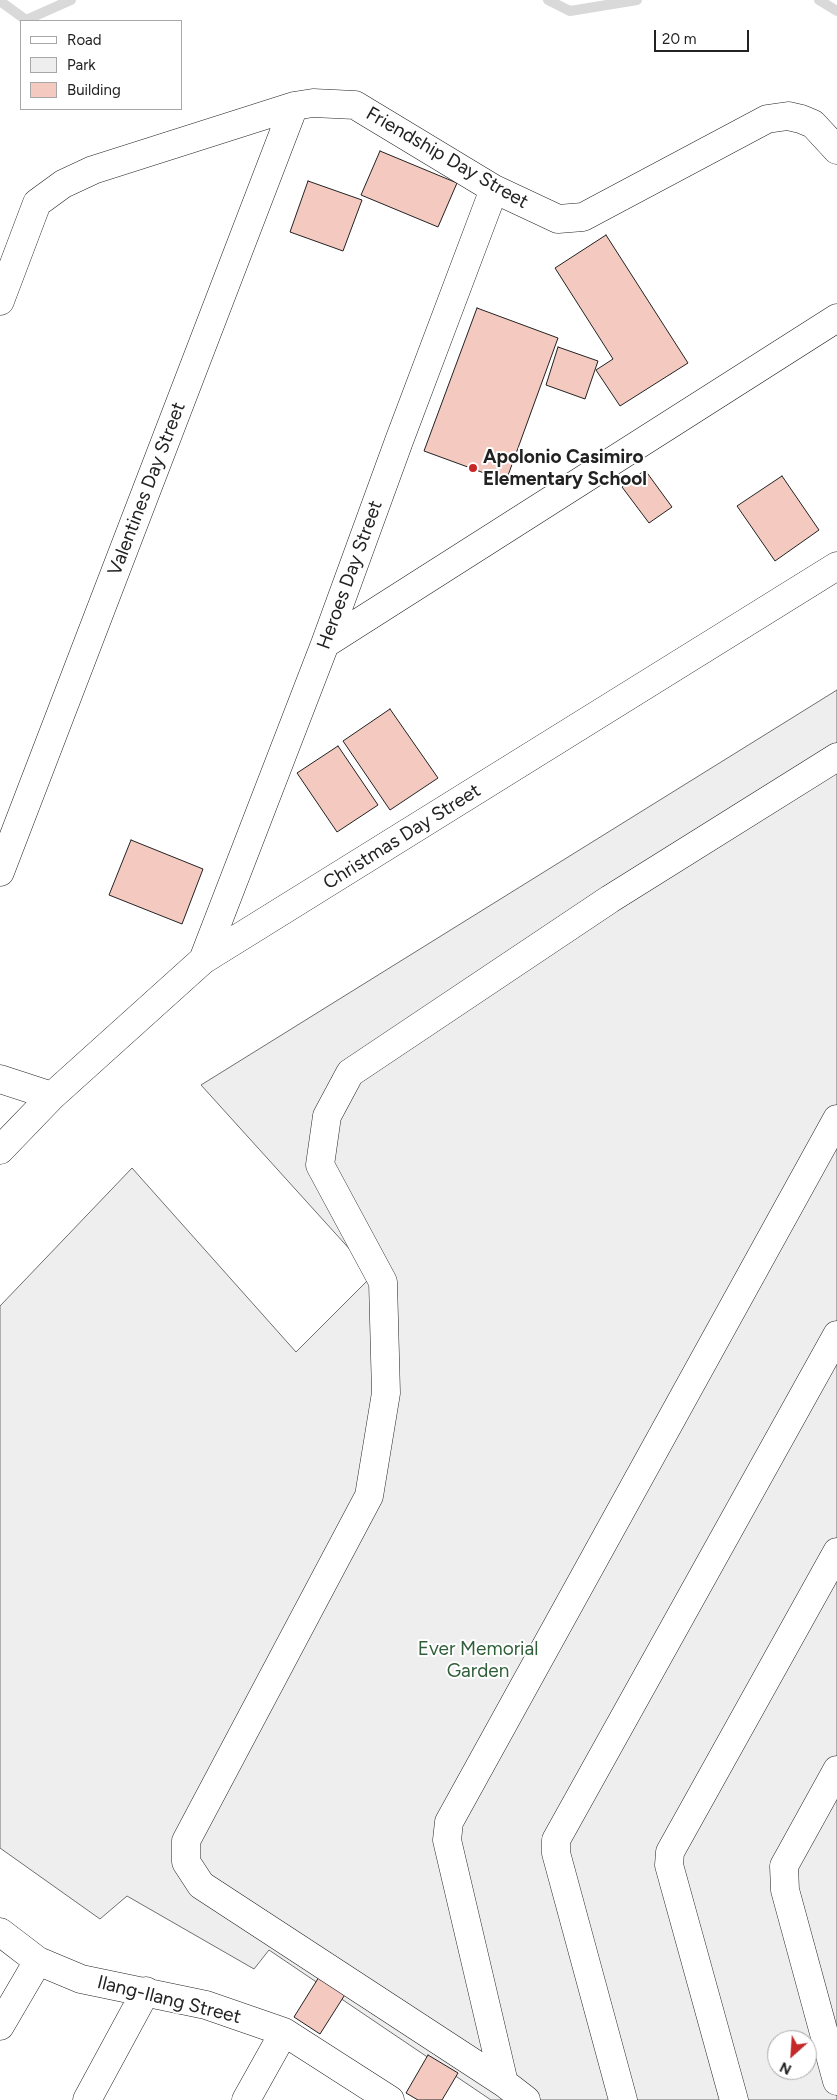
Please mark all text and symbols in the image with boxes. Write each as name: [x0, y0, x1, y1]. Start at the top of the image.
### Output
legend: [20, 20, 182, 110]
scale bar: [657, 20, 752, 52]
text: 20 m: [662, 30, 696, 48]
text: Road: [67, 31, 102, 49]
text: Park: [67, 56, 96, 74]
text: Building: [67, 81, 121, 99]
street label: Friendship Day Street: [362, 102, 532, 214]
street label: Valentines Day Street: [103, 399, 191, 579]
place label: Apolonio Casimiro Elementary School: [483, 446, 647, 490]
marker: Apolonio Casimiro Elementary School: [467, 462, 479, 474]
street label: Heroes Day Street: [313, 498, 387, 652]
street label: Christmas Day Street: [319, 779, 485, 895]
park label: Ever Memorial Garden: [418, 1638, 538, 1682]
street label: Ilang-Ilang Street: [95, 1971, 243, 2029]
north arrow: [767, 2030, 817, 2080]
text: N: [777, 2058, 794, 2078]

